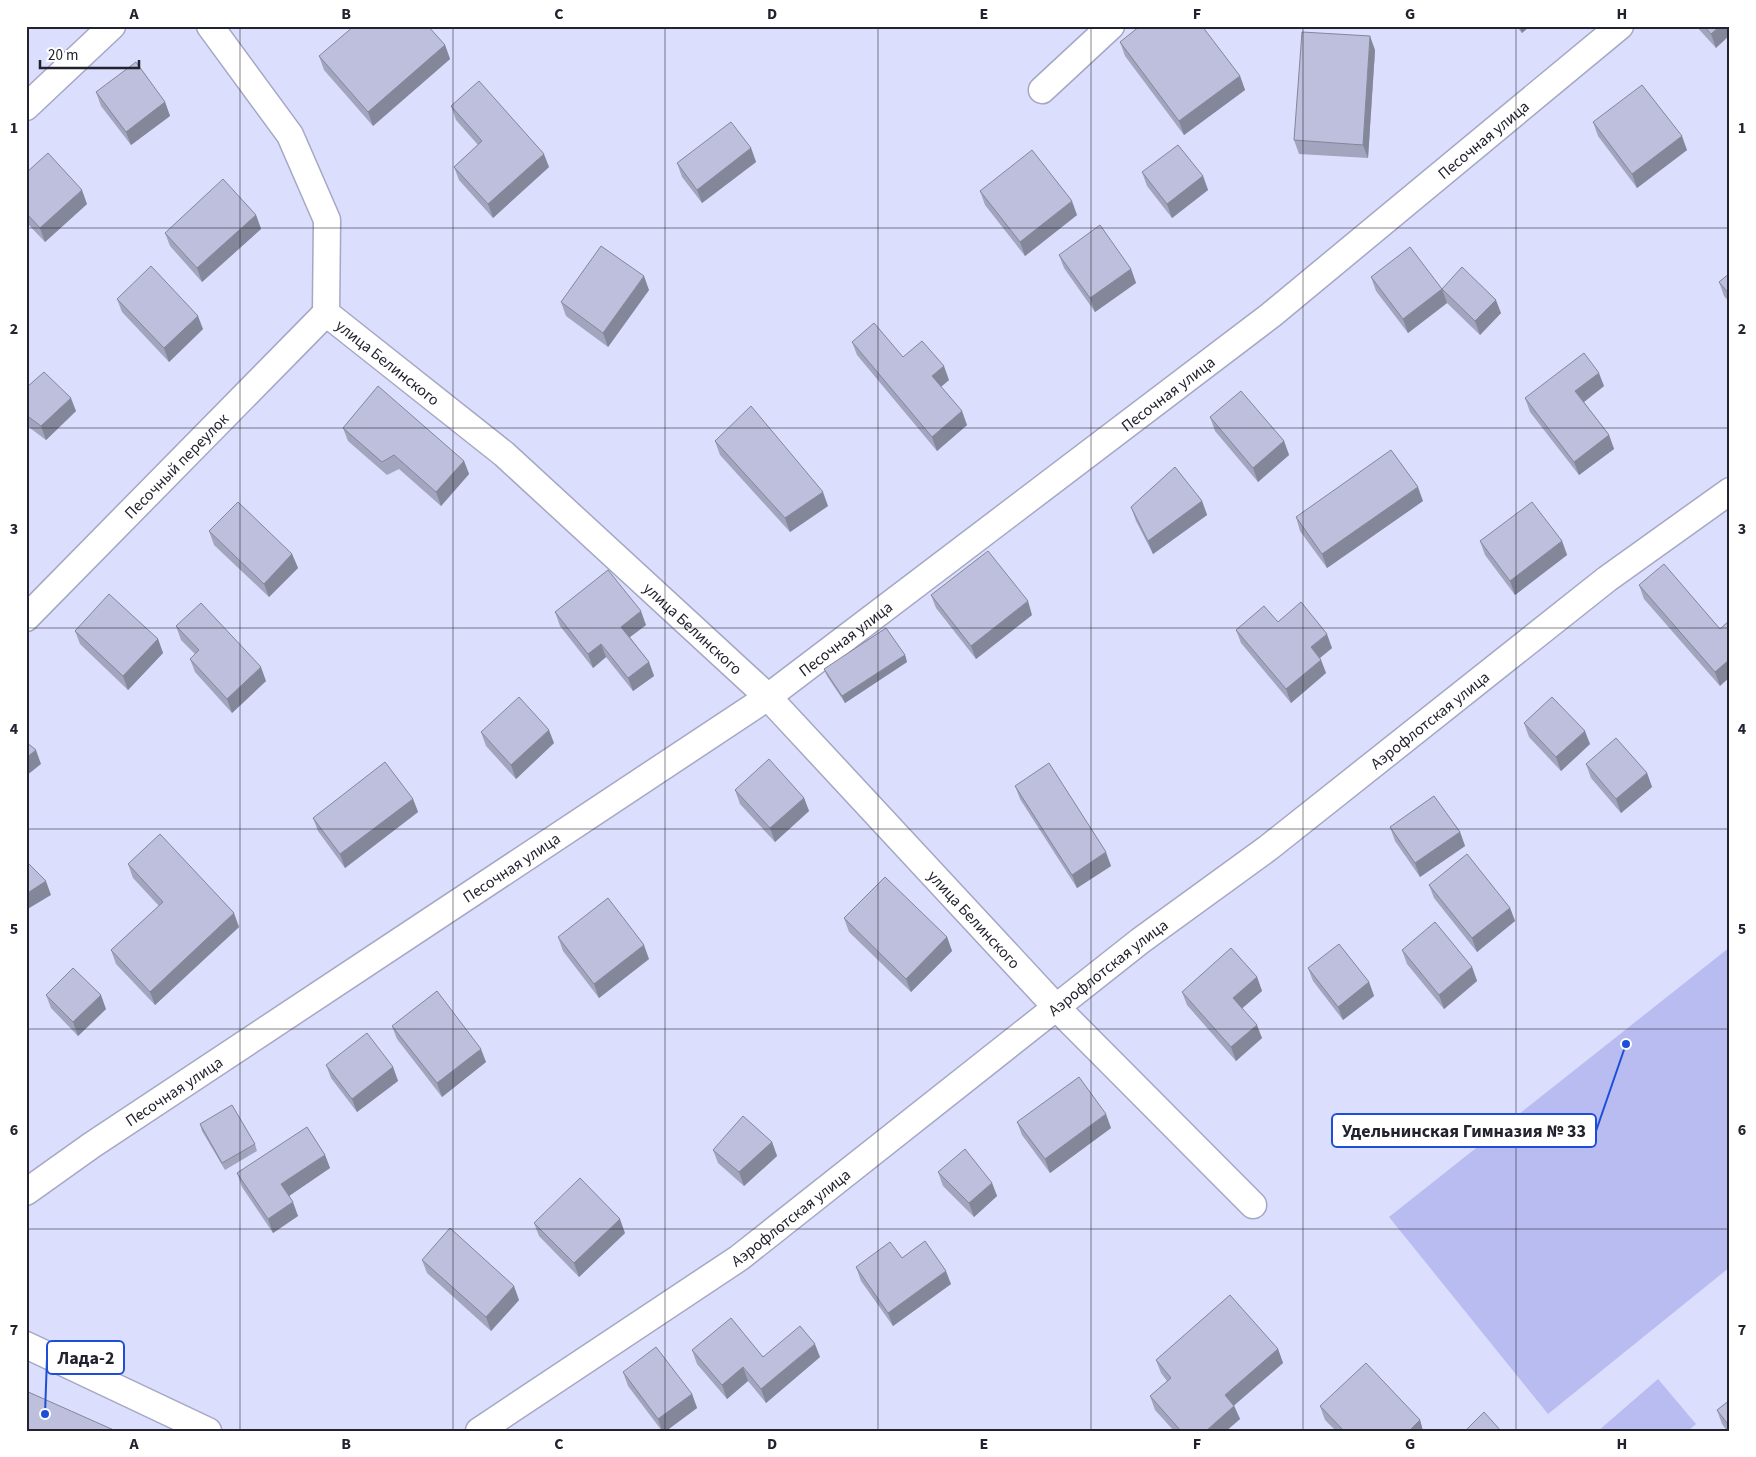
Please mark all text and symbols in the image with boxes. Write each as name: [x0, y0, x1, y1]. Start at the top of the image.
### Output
text: A: [128, 3, 139, 25]
text: B: [341, 3, 351, 25]
text: C: [554, 3, 564, 25]
text: D: [767, 3, 777, 25]
text: E: [980, 3, 988, 25]
text: F: [1193, 3, 1201, 25]
text: G: [1405, 3, 1415, 25]
text: H: [1617, 3, 1627, 25]
scale bar: [40, 38, 139, 70]
text: 20 m: [48, 45, 78, 66]
street label: Песочная улица: [1433, 96, 1534, 185]
text: 1: [10, 117, 18, 139]
text: 1: [1738, 117, 1746, 139]
street label: улица Белинского: [331, 315, 444, 411]
text: 2: [10, 318, 18, 340]
text: 2: [1738, 318, 1746, 340]
street label: Песочная улица: [1117, 351, 1220, 437]
street label: Песочный переулок: [120, 408, 234, 524]
text: 3: [10, 518, 18, 540]
text: 3: [1738, 518, 1746, 540]
street label: улица Белинского: [638, 578, 747, 680]
street label: Песочная улица: [794, 596, 897, 682]
street label: Аэрофлотская улица: [1366, 666, 1494, 775]
text: 4: [10, 718, 19, 740]
text: 4: [1738, 718, 1747, 740]
street label: Песочная улица: [459, 828, 565, 908]
street label: улица Белинского: [922, 866, 1025, 974]
street label: Аэрофлотская улица: [1044, 914, 1173, 1022]
text: 5: [10, 918, 18, 940]
text: 5: [1738, 918, 1746, 940]
street label: Песочная улица: [121, 1051, 227, 1132]
callout: Удельнинская Гимназия № 33: [1332, 1114, 1596, 1147]
text: 6: [10, 1119, 18, 1141]
text: Удельнинская Гимназия № 33: [1342, 1119, 1586, 1144]
text: 6: [1738, 1119, 1746, 1141]
street label: Аэрофлотская улица: [727, 1164, 855, 1272]
text: 7: [10, 1319, 18, 1341]
text: 7: [1738, 1319, 1746, 1341]
callout: Лада-2: [47, 1341, 124, 1374]
text: Лада-2: [57, 1346, 114, 1371]
text: A: [128, 1433, 139, 1455]
text: B: [341, 1433, 351, 1455]
text: C: [554, 1433, 564, 1455]
text: D: [767, 1433, 777, 1455]
text: E: [980, 1433, 988, 1455]
text: F: [1193, 1433, 1201, 1455]
text: G: [1405, 1433, 1415, 1455]
text: H: [1617, 1433, 1627, 1455]

